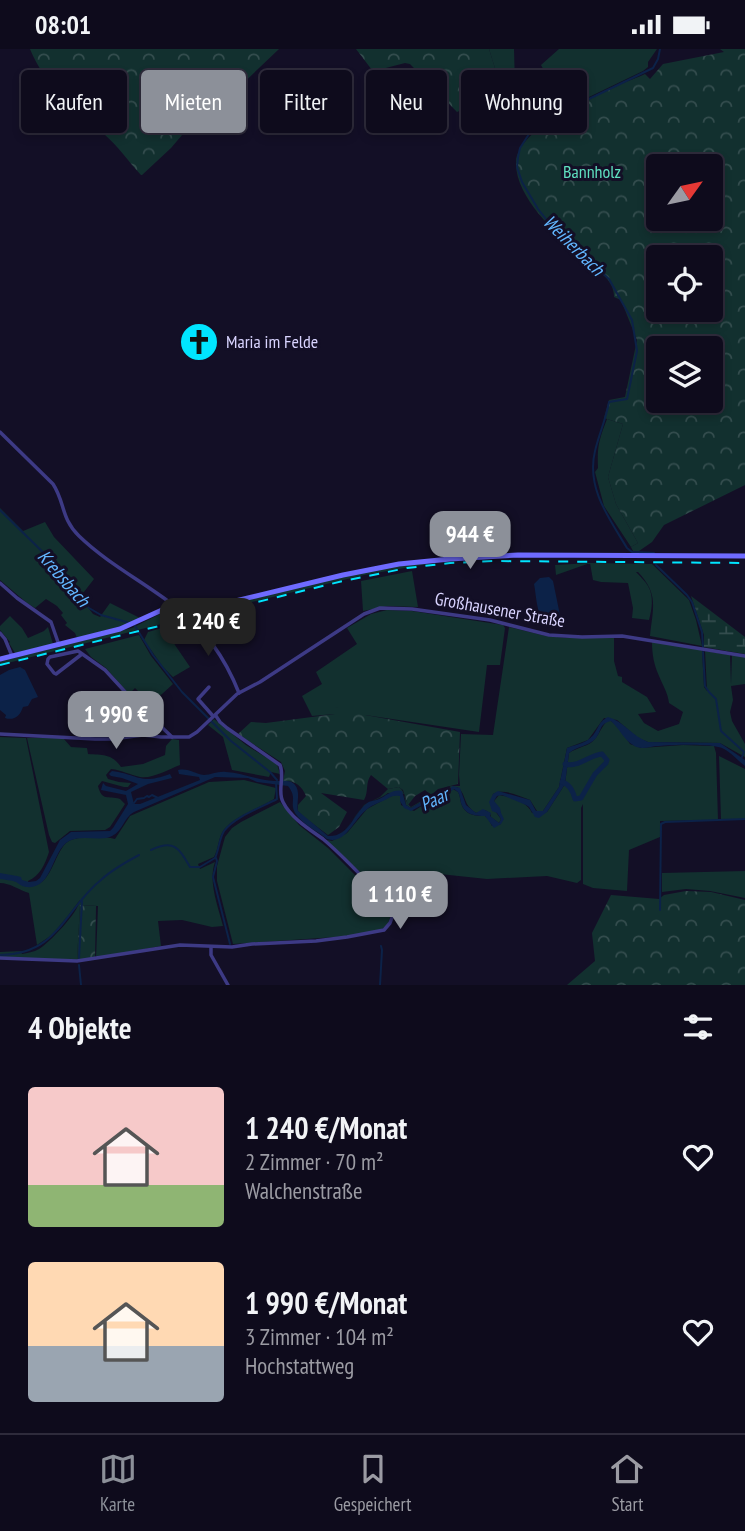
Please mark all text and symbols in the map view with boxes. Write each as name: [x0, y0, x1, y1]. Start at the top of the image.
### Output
text: 08:01: [35, 8, 91, 41]
chip: Kaufen: [21, 70, 127, 133]
chip: Mieten: [141, 70, 246, 133]
chip: Filter: [260, 70, 352, 133]
chip: Neu: [366, 70, 447, 133]
chip: Wohnung: [461, 70, 587, 133]
north arrow: [646, 154, 723, 231]
map controls: [646, 154, 723, 413]
park label: Bannholz: [563, 160, 621, 183]
water label: Weiherbach: [538, 209, 611, 282]
button: locate: [646, 245, 723, 322]
church icon: Maria im Felde: [178, 321, 220, 363]
place label: Maria im Felde: [226, 330, 318, 353]
button: layers: [646, 336, 723, 413]
pin: 944 €: [421, 511, 519, 571]
text: 944 €: [446, 519, 494, 548]
water label: Krebsbach: [33, 545, 96, 613]
street label: Großhausener Straße: [433, 587, 567, 632]
pin: 1 240 €: [143, 599, 273, 658]
text: 1 240 €: [176, 606, 240, 635]
pin: 1 990 €: [51, 691, 181, 751]
text: 1 990 €: [84, 699, 148, 728]
water label: Paar: [416, 781, 454, 816]
pin: 1 110 €: [335, 871, 465, 931]
text: 1 110 €: [368, 879, 432, 908]
text: 4 Objekte: [28, 1008, 132, 1047]
icon: filters: [679, 1008, 717, 1046]
text: 1 240 €/Monat: [245, 1108, 407, 1147]
icon: home: [84, 1115, 168, 1199]
icon: heart: [679, 1138, 717, 1176]
text: 2 Zimmer · 70 m²: [245, 1147, 383, 1176]
text: Walchenstraße: [245, 1176, 362, 1205]
text: 1 990 €/Monat: [245, 1283, 407, 1322]
icon: home: [84, 1290, 168, 1374]
icon: heart: [679, 1313, 717, 1351]
text: 3 Zimmer · 104 m²: [245, 1322, 394, 1351]
text: Hochstattweg: [245, 1351, 354, 1380]
tab: Karte: [99, 1450, 137, 1516]
tab: Gespeichert: [334, 1450, 411, 1516]
tab: Start: [608, 1450, 646, 1516]

